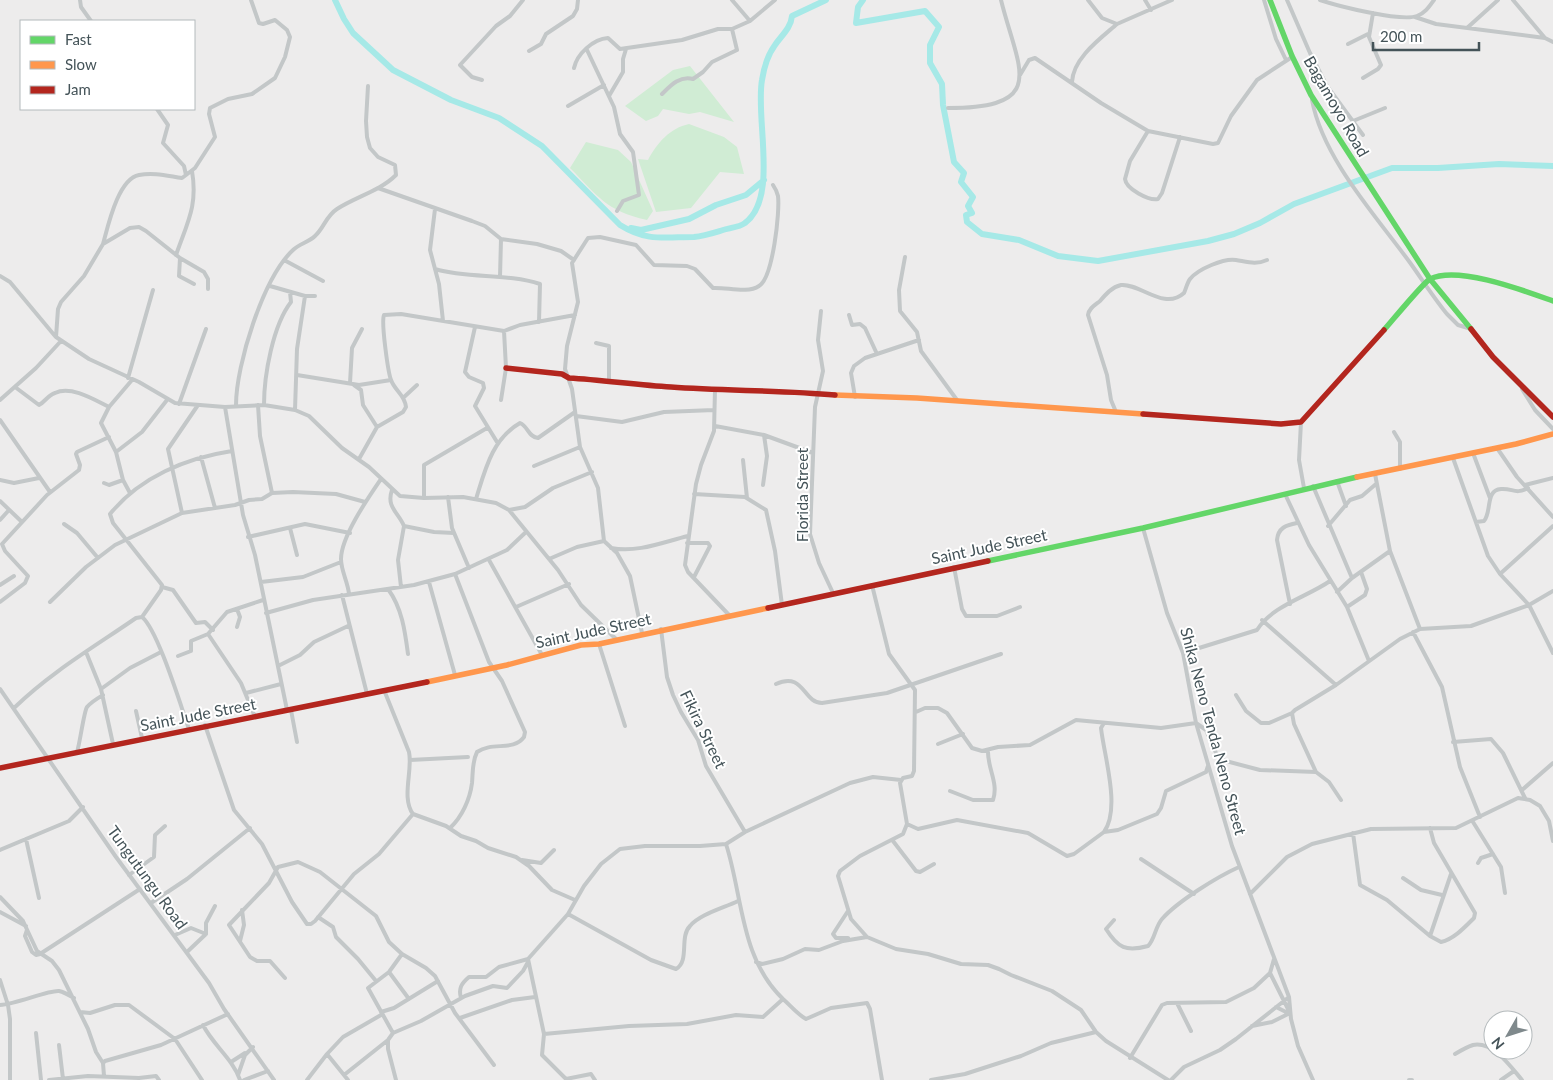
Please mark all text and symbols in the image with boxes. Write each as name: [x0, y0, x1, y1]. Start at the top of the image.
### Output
legend: [20, 20, 195, 110]
scale bar: [1373, 20, 1479, 52]
text: 200 m: [1380, 27, 1422, 45]
text: Fast: [65, 30, 92, 48]
street label: Bagamoyo Road: [1300, 52, 1374, 160]
text: Slow: [65, 55, 97, 73]
text: Jam: [65, 80, 91, 98]
street label: Florida Street: [792, 447, 811, 542]
street label: Saint Jude Street: [929, 524, 1049, 568]
street label: Saint Jude Street: [533, 608, 653, 652]
street label: Shika Neno Tenda Neno Street: [1177, 625, 1251, 837]
street label: Fikira Street: [677, 687, 731, 771]
street label: Saint Jude Street: [138, 693, 258, 735]
street label: Tungutungu Road: [104, 822, 192, 932]
north arrow: [1483, 1010, 1533, 1060]
text: N: [1488, 1034, 1508, 1053]

